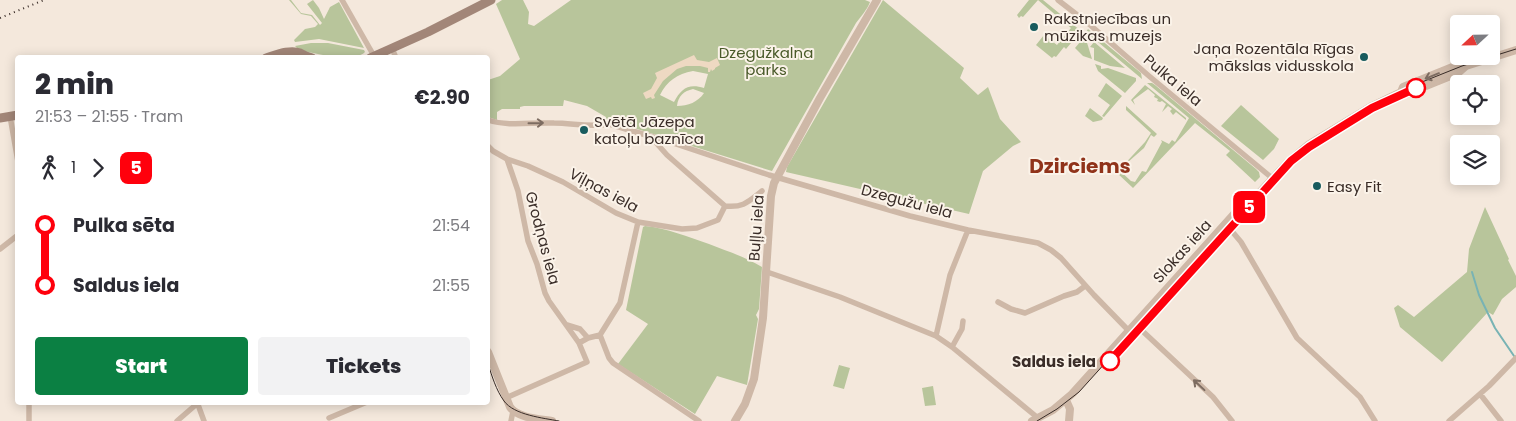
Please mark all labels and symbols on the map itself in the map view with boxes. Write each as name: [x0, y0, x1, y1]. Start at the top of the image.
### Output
place label: Rakstniecības un mūzikas muzejs: [1044, 8, 1171, 46]
north arrow: [1450, 15, 1500, 65]
marker: Rakstniecības un mūzikas muzejs: [1028, 21, 1040, 33]
place label: Jaņa Rozentāla Rīgas mākslas vidusskola: [1193, 38, 1354, 76]
park label: Dzegužkalna parks: [719, 42, 813, 80]
street label: Pulka iela: [1139, 49, 1207, 111]
marker: Jaņa Rozentāla Rīgas mākslas vidusskola: [1358, 51, 1370, 63]
one-way arrow: [1425, 71, 1440, 81]
unlabelled marker: [1406, 78, 1426, 98]
place label: Svētā Jāzepa katoļu baznīca: [594, 111, 704, 149]
one-way arrow: [528, 118, 544, 127]
marker: Svētā Jāzepa katoļu baznīca: [578, 124, 590, 136]
district label: Dzirciems: [1029, 152, 1131, 180]
street label: Viļņas iela: [566, 163, 642, 217]
place label: Easy Fit: [1327, 176, 1382, 197]
street label: Dzegužu iela: [859, 179, 955, 223]
marker: Easy Fit: [1311, 180, 1323, 192]
street label: Grodņas iela: [521, 189, 565, 287]
line badge: 5: [1233, 191, 1265, 223]
street label: Buļļu iela: [743, 194, 769, 262]
street label: Slokas iela: [1148, 215, 1216, 287]
place label: Saldus iela: [1012, 351, 1096, 372]
marker: Saldus iela: [1100, 351, 1120, 371]
one-way arrow: [1193, 379, 1206, 391]

